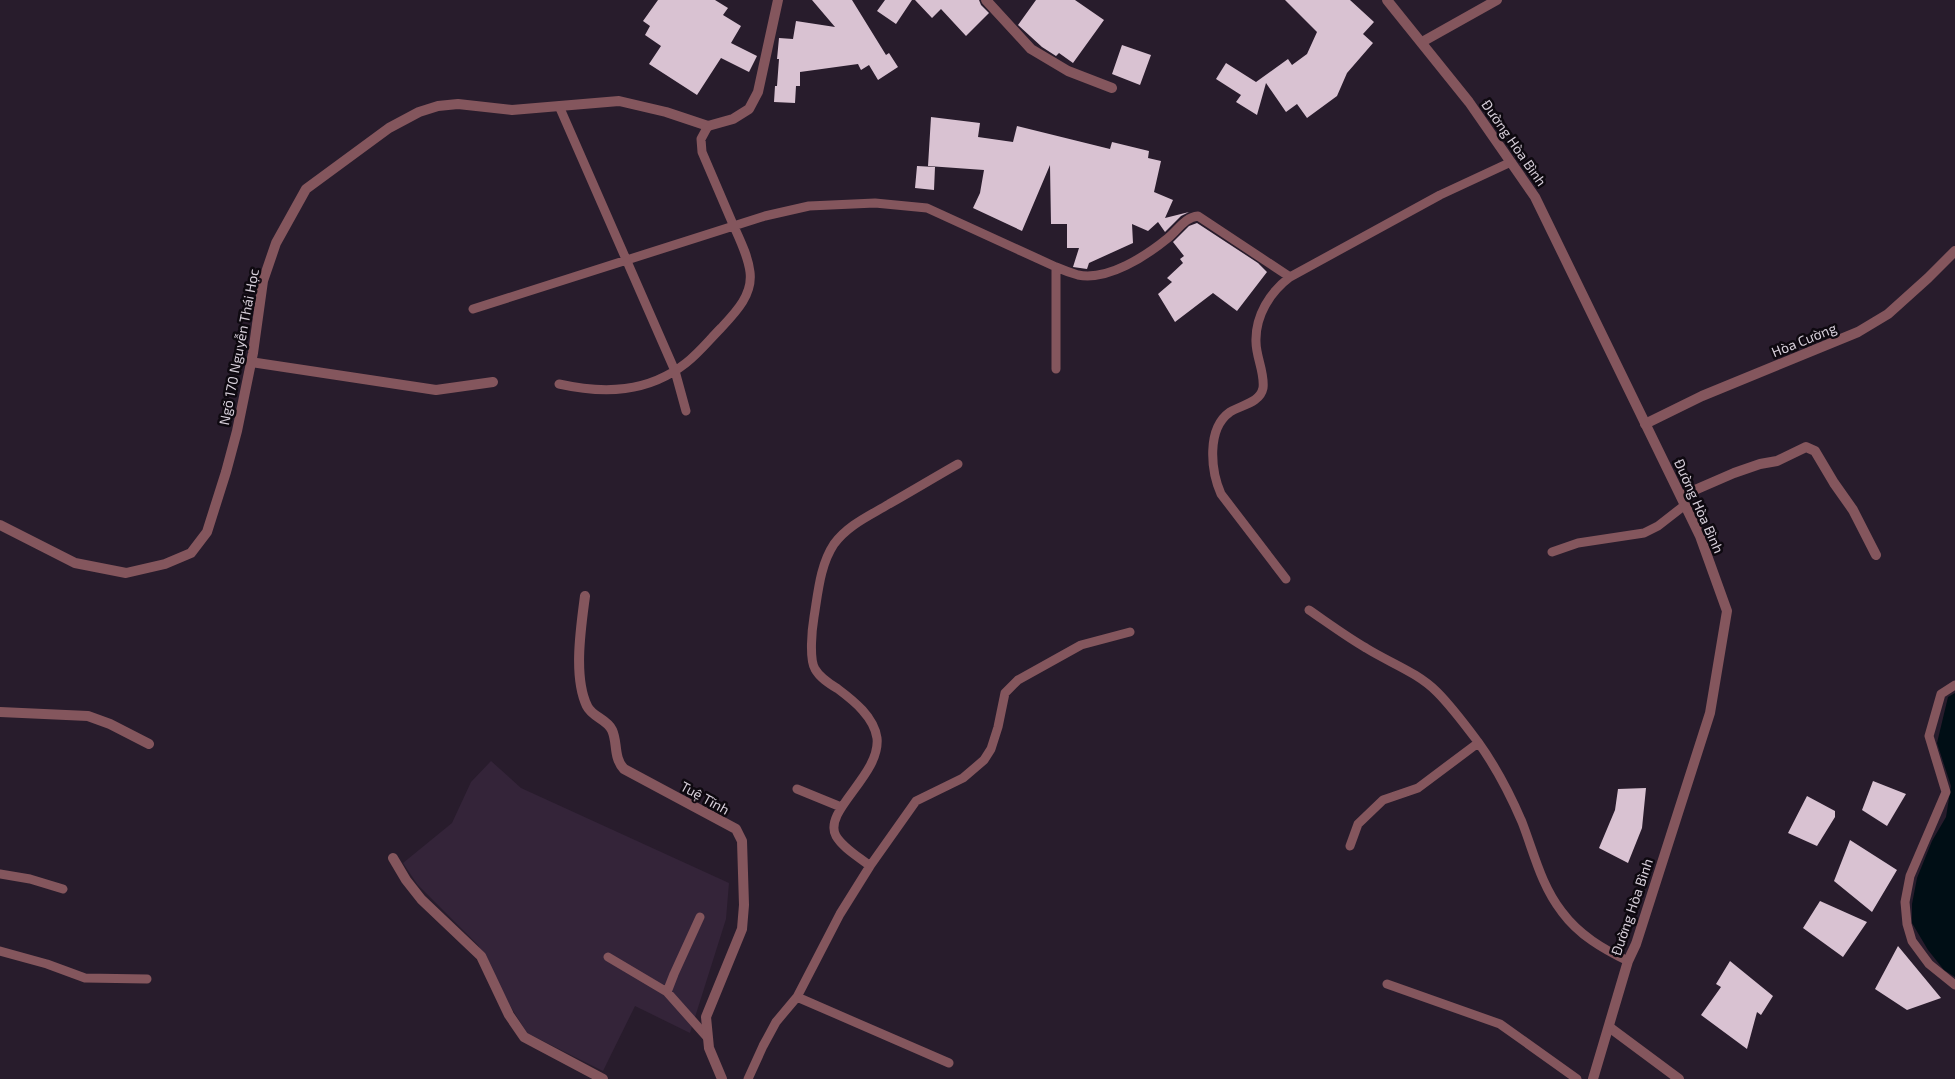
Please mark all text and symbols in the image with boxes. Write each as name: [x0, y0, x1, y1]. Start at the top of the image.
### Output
street label: Đường Hòa Bình: [1478, 96, 1550, 189]
street label: Ngõ 170 Nguyễn Thái Học: [215, 267, 262, 427]
street label: Hòa Cường: [1769, 319, 1839, 360]
street label: Đường Hòa Bình: [1671, 456, 1728, 556]
street label: Tuệ Tĩnh: [678, 777, 733, 818]
street label: Đường Hòa Bình: [1607, 856, 1656, 958]

